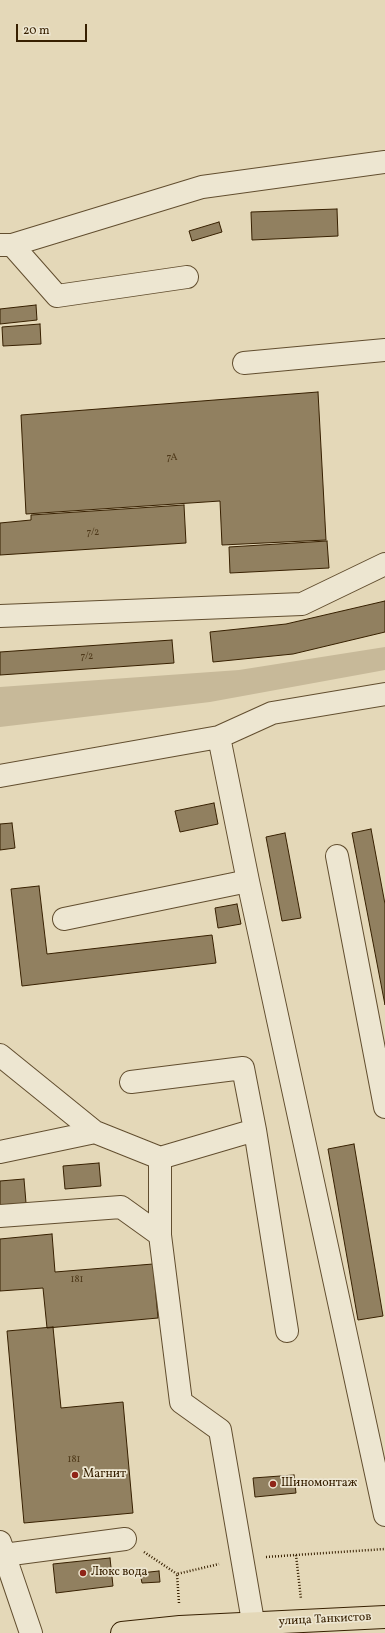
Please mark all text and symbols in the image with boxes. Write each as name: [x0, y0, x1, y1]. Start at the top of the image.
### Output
scale bar: [18, 16, 89, 42]
text: 20 m: [23, 23, 50, 39]
house number: 7А: [167, 452, 177, 464]
house number: 7/2: [87, 527, 99, 539]
house number: 7/2: [81, 651, 93, 663]
house number: 181: [71, 1274, 83, 1286]
house number: 181: [68, 1454, 80, 1466]
place label: Магнит: [83, 1468, 126, 1482]
marker: Магнит: [70, 1470, 80, 1480]
place label: Шиномонтаж: [281, 1477, 357, 1491]
marker: Шиномонтаж: [268, 1479, 278, 1489]
place label: Люкс вода: [91, 1566, 147, 1580]
marker: Люкс вода: [78, 1568, 88, 1578]
street label: улица Танкистов: [278, 1610, 372, 1630]

